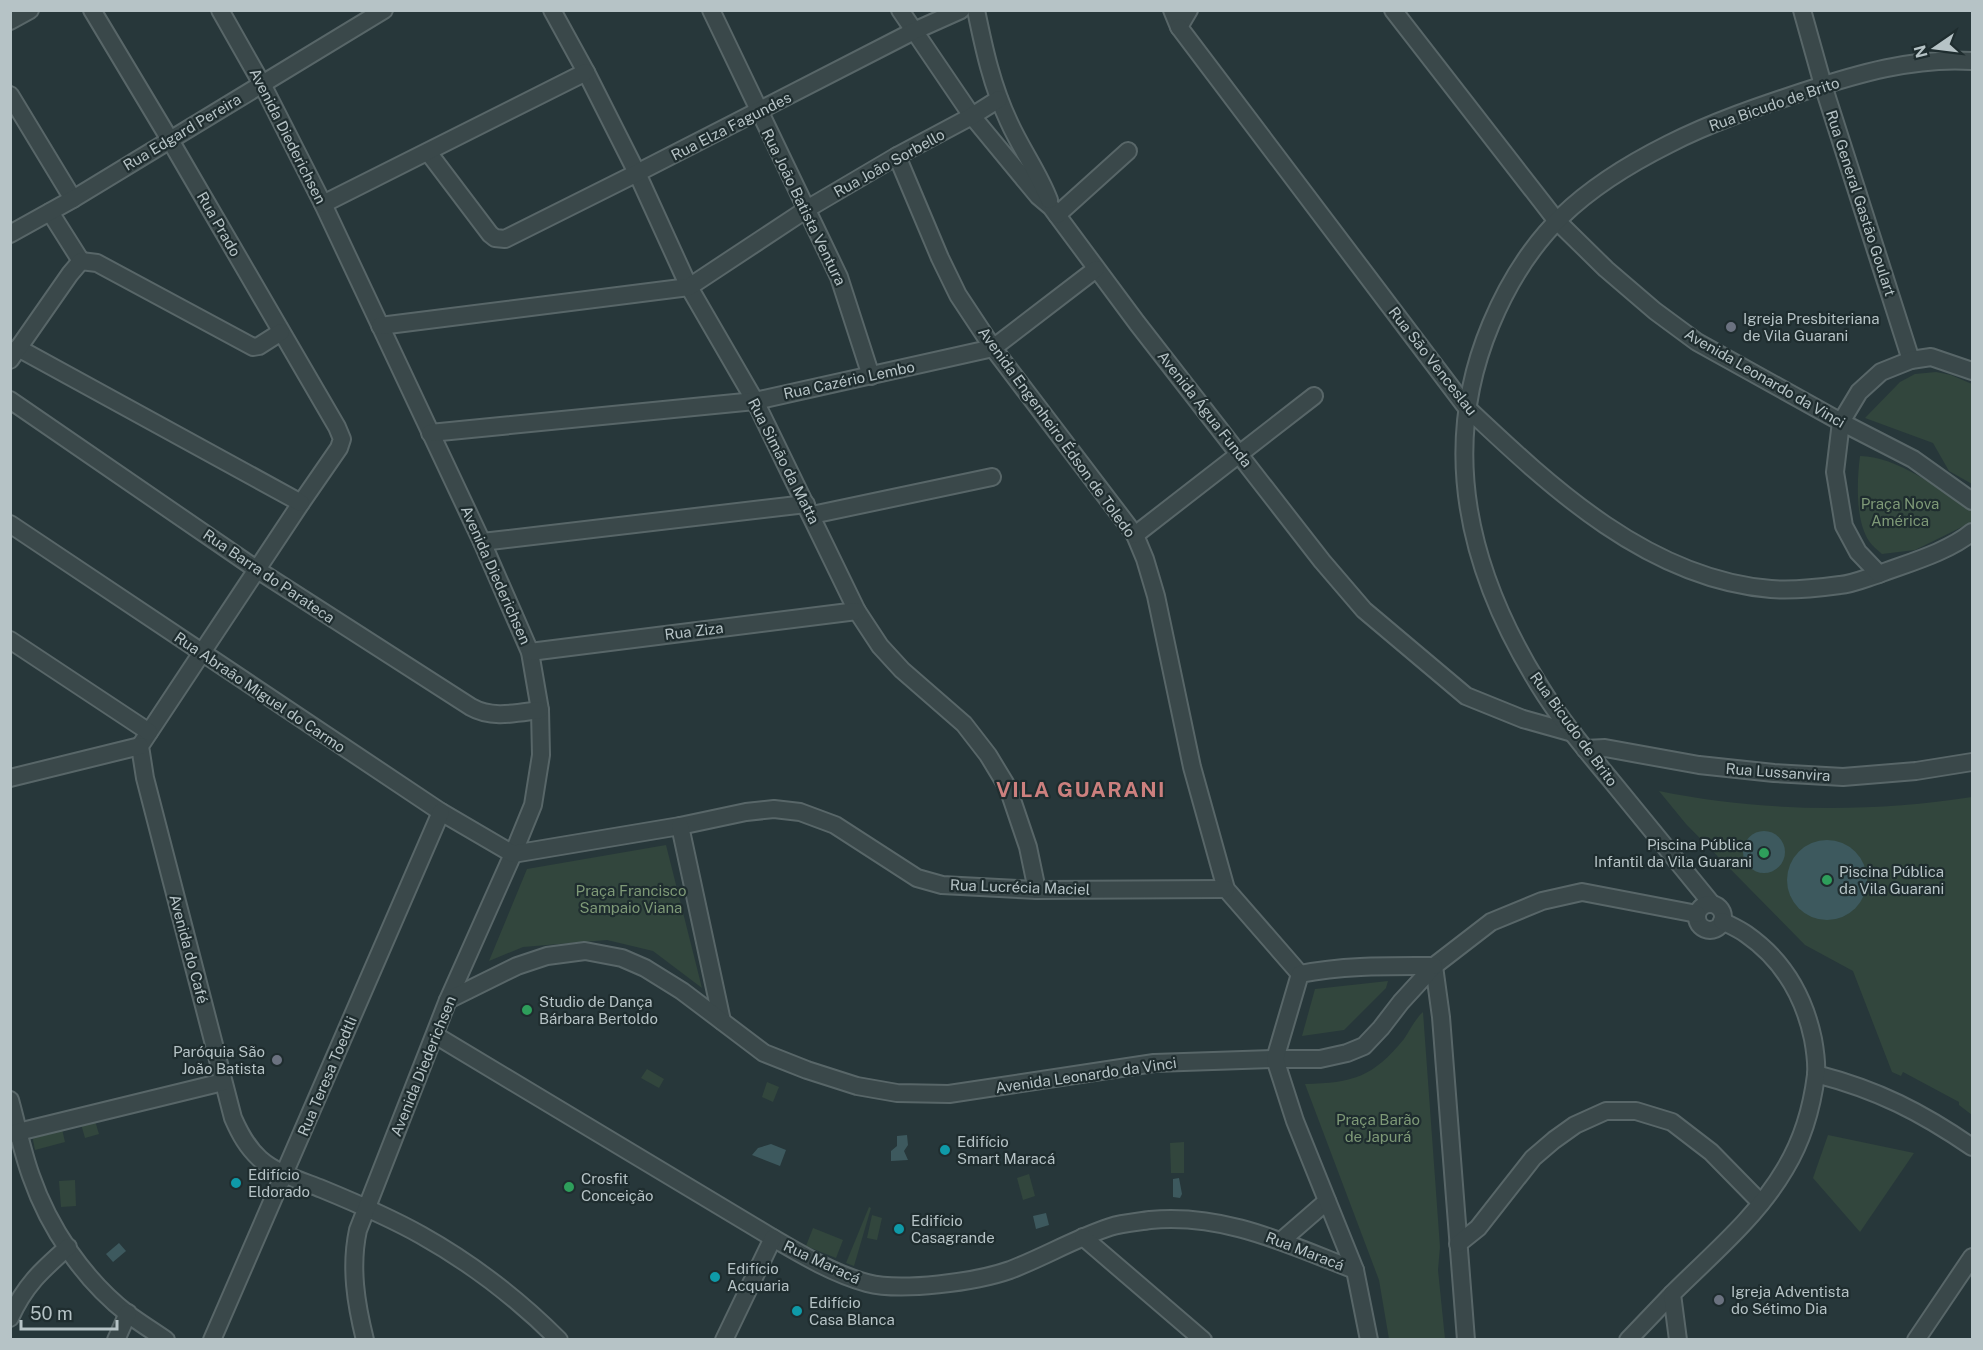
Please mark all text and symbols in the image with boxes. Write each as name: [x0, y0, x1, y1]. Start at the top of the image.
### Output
north arrow: [1905, 18, 1965, 78]
text: N: [1910, 43, 1932, 60]
street label: Avenida Diederichsen: [246, 65, 330, 207]
street label: Rua Bicudo de Brito: [1707, 74, 1841, 134]
street label: Rua Elza Fagundes: [668, 88, 794, 164]
street label: Rua Edgard Pereira: [120, 90, 244, 174]
street label: Rua General Gastão Goulart: [1823, 108, 1899, 298]
street label: Rua João Batista Ventura: [759, 126, 849, 288]
street label: Rua João Sorbello: [831, 126, 947, 200]
street label: Rua Prado: [194, 189, 244, 259]
street label: Rua São Venceslau: [1385, 303, 1481, 419]
place label: Igreja Presbiteriana de Vila Guarani: [1743, 310, 1880, 344]
marker: Igreja Presbiteriana de Vila Guarani: [1724, 320, 1738, 334]
street label: Avenida Engenheiro Édson de Toledo: [975, 324, 1139, 540]
street label: Avenida Leonardo da Vinci: [1682, 325, 1848, 431]
street label: Avenida Água Funda: [1154, 348, 1256, 470]
street label: Rua Cazério Lembo: [782, 358, 916, 402]
street label: Rua Simão da Matta: [745, 395, 823, 527]
park label: Praça Nova América: [1861, 495, 1939, 529]
street label: Avenida Diederichsen: [458, 503, 534, 647]
street label: Rua Barra do Parateca: [200, 526, 338, 626]
street label: Rua Ziza: [664, 619, 724, 643]
street label: Rua Abraão Miguel do Carmo: [171, 628, 349, 756]
street label: Rua Bicudo de Brito: [1527, 669, 1621, 789]
street label: Rua Lussanvira: [1725, 760, 1831, 784]
district label: VILA GUARANI: [996, 777, 1166, 802]
place label: Piscina Pública Infantil da Vila Guarani: [1594, 836, 1752, 870]
marker: Piscina Pública Infantil da Vila Guarani: [1757, 846, 1771, 860]
place label: Piscina Pública da Vila Guarani: [1839, 863, 1944, 897]
marker: Piscina Pública da Vila Guarani: [1820, 873, 1834, 887]
street label: Rua Lucrécia Maciel: [950, 876, 1090, 898]
park label: Praça Francisco Sampaio Viana: [576, 882, 686, 916]
street label: Avenida do Café: [166, 893, 212, 1005]
street label: Avenida Diederichsen: [387, 993, 459, 1139]
place label: Studio de Dança Bárbara Bertoldo: [539, 993, 658, 1027]
marker: Studio de Dança Bárbara Bertoldo: [520, 1003, 534, 1017]
street label: Rua Teresa Toedtli: [294, 1013, 360, 1139]
place label: Paróquia São João Batista: [173, 1043, 265, 1077]
marker: Paróquia São João Batista: [270, 1053, 284, 1067]
street label: Avenida Leonardo da Vinci: [994, 1054, 1178, 1096]
park label: Praça Barão de Japurá: [1336, 1111, 1420, 1145]
place label: Edifício Smart Maracá: [957, 1133, 1055, 1167]
marker: Edifício Smart Maracá: [938, 1143, 952, 1157]
place label: Edifício Eldorado: [248, 1166, 310, 1200]
place label: Crosfit Conceição: [581, 1170, 654, 1204]
marker: Edifício Eldorado: [229, 1176, 243, 1190]
marker: Crosfit Conceição: [562, 1180, 576, 1194]
place label: Edifício Casagrande: [911, 1212, 995, 1246]
marker: Edifício Casagrande: [892, 1222, 906, 1236]
street label: Rua Maracá: [1263, 1228, 1347, 1274]
street label: Rua Maracá: [781, 1237, 863, 1287]
place label: Edifício Acquaria: [727, 1260, 789, 1294]
marker: Edifício Acquaria: [708, 1270, 722, 1284]
place label: Igreja Adventista do Sétimo Dia: [1731, 1283, 1849, 1317]
scale bar: [21, 1293, 117, 1331]
marker: Igreja Adventista do Sétimo Dia: [1712, 1293, 1726, 1307]
place label: Edifício Casa Blanca: [809, 1294, 895, 1328]
text: 50 m: [30, 1303, 73, 1324]
marker: Edifício Casa Blanca: [790, 1304, 804, 1318]

